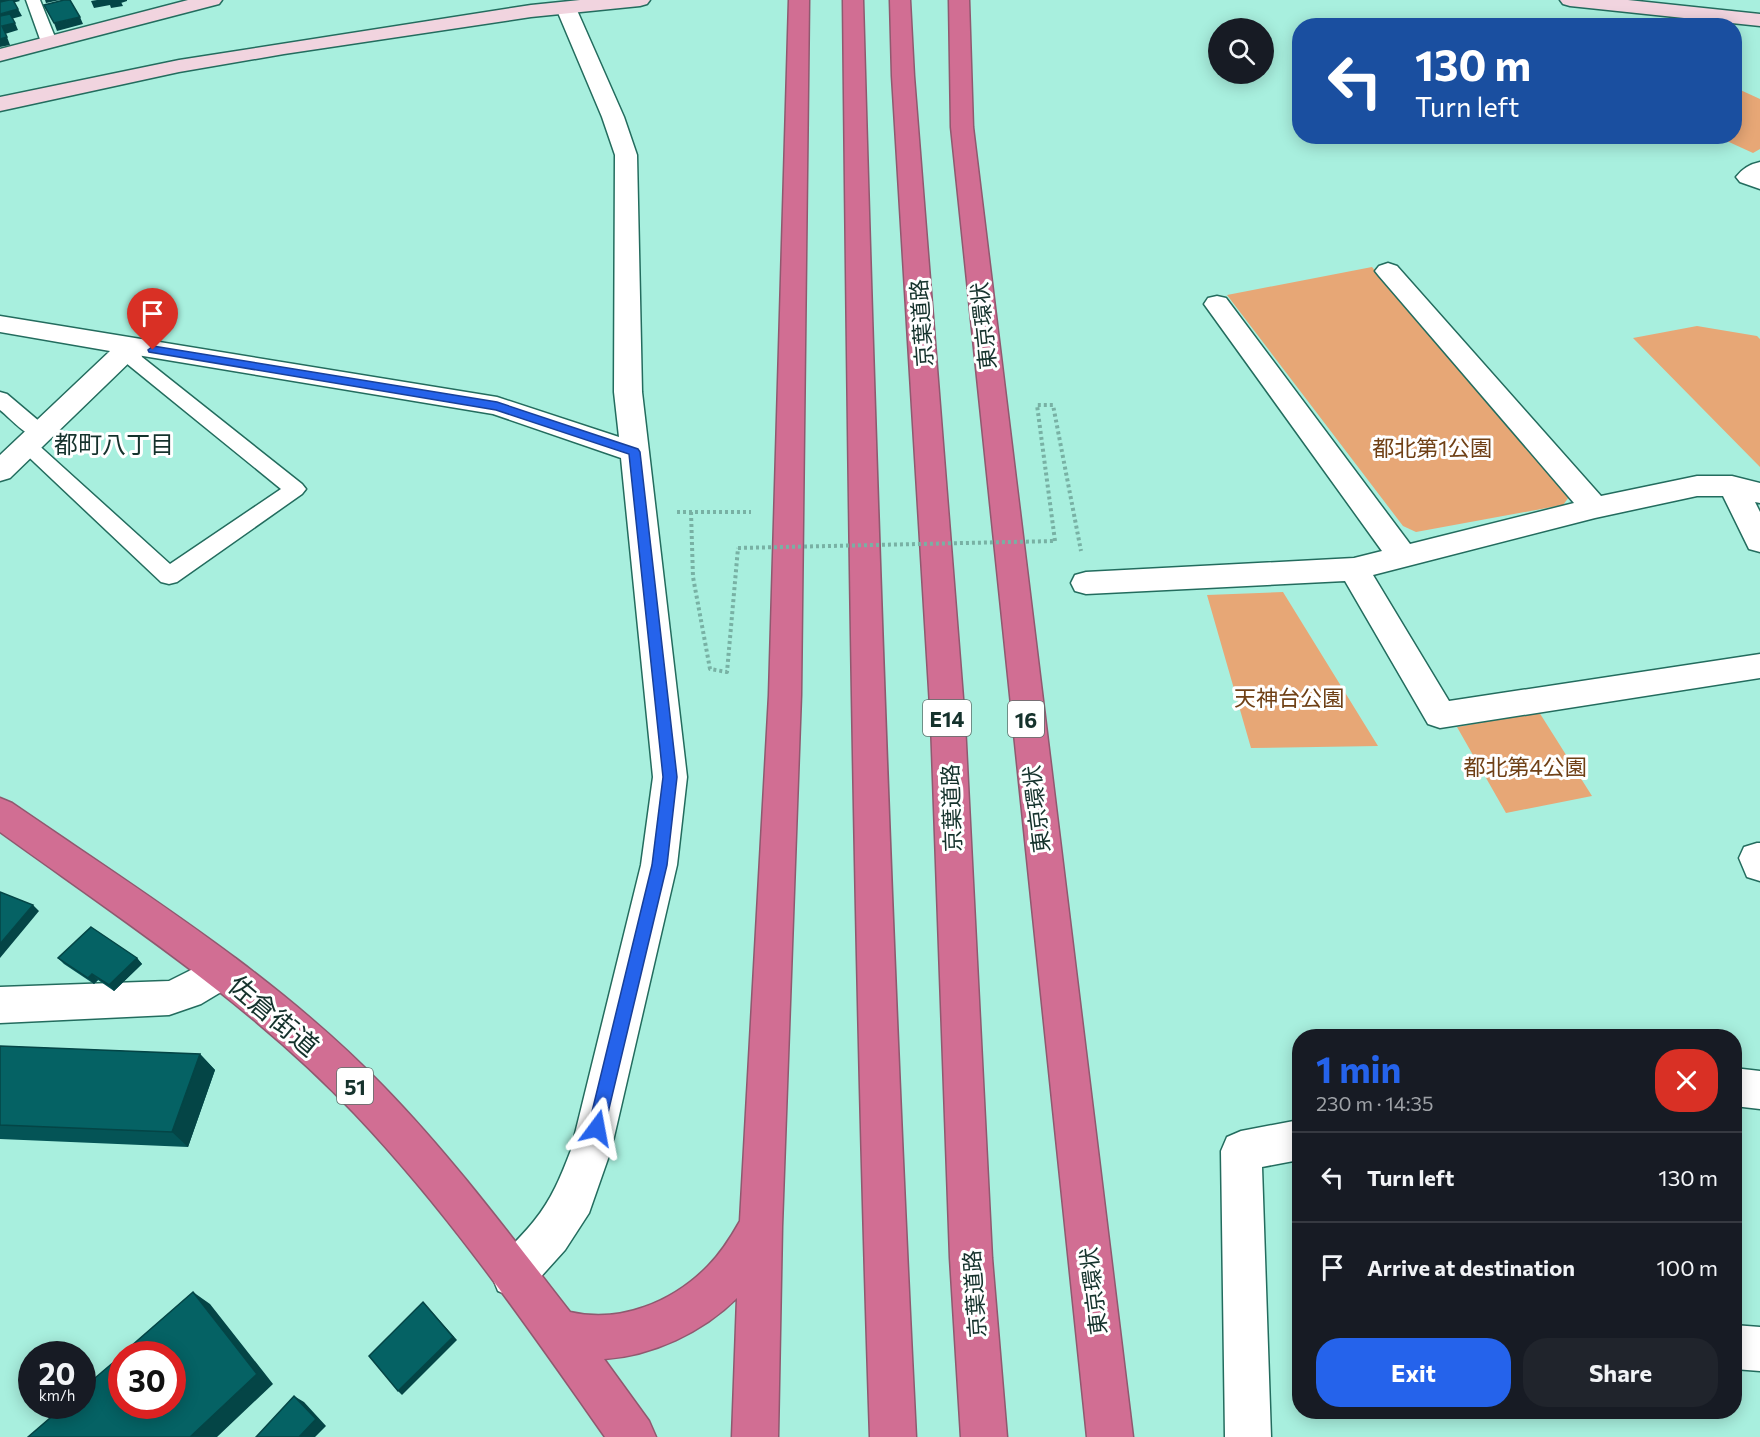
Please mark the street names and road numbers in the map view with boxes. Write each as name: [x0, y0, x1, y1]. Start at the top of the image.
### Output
street label: 京葉道路: [904, 278, 938, 368]
street label: 東京環状: [965, 281, 1001, 371]
road number: E14: [923, 700, 971, 736]
road number: 16: [1008, 701, 1044, 737]
street label: 京葉道路: [936, 764, 966, 852]
street label: 東京環状: [1017, 764, 1055, 854]
street label: 佐倉街道: [222, 968, 326, 1062]
road number: 51: [337, 1068, 373, 1104]
street label: 東京環状: [1074, 1246, 1112, 1336]
street label: 京葉道路: [957, 1249, 991, 1339]

